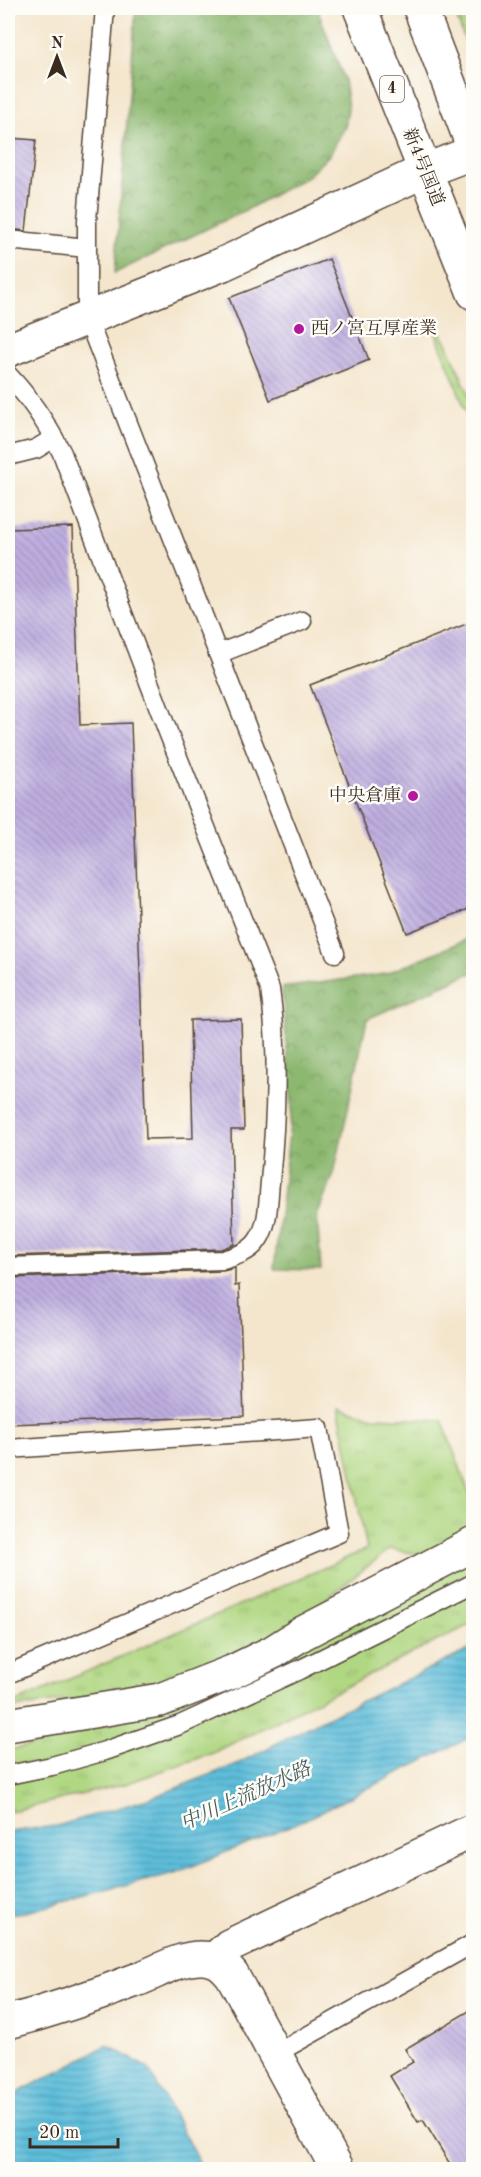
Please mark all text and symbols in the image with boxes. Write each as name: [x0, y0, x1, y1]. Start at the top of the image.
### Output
north arrow: [27, 27, 87, 87]
text: N: [51, 36, 64, 52]
road number: 4: [380, 76, 404, 102]
street label: 新4号国道: [399, 125, 449, 209]
place label: 西ノ宮互厚産業: [311, 318, 437, 338]
marker: 西ノ宮互厚産業: [292, 322, 306, 336]
place label: 中央倉庫: [329, 785, 401, 805]
marker: 中央倉庫: [406, 789, 420, 803]
water label: 中川上流放水路: [177, 1757, 316, 1835]
scale bar: [30, 2111, 118, 2149]
text: 20 m: [39, 2124, 79, 2142]

